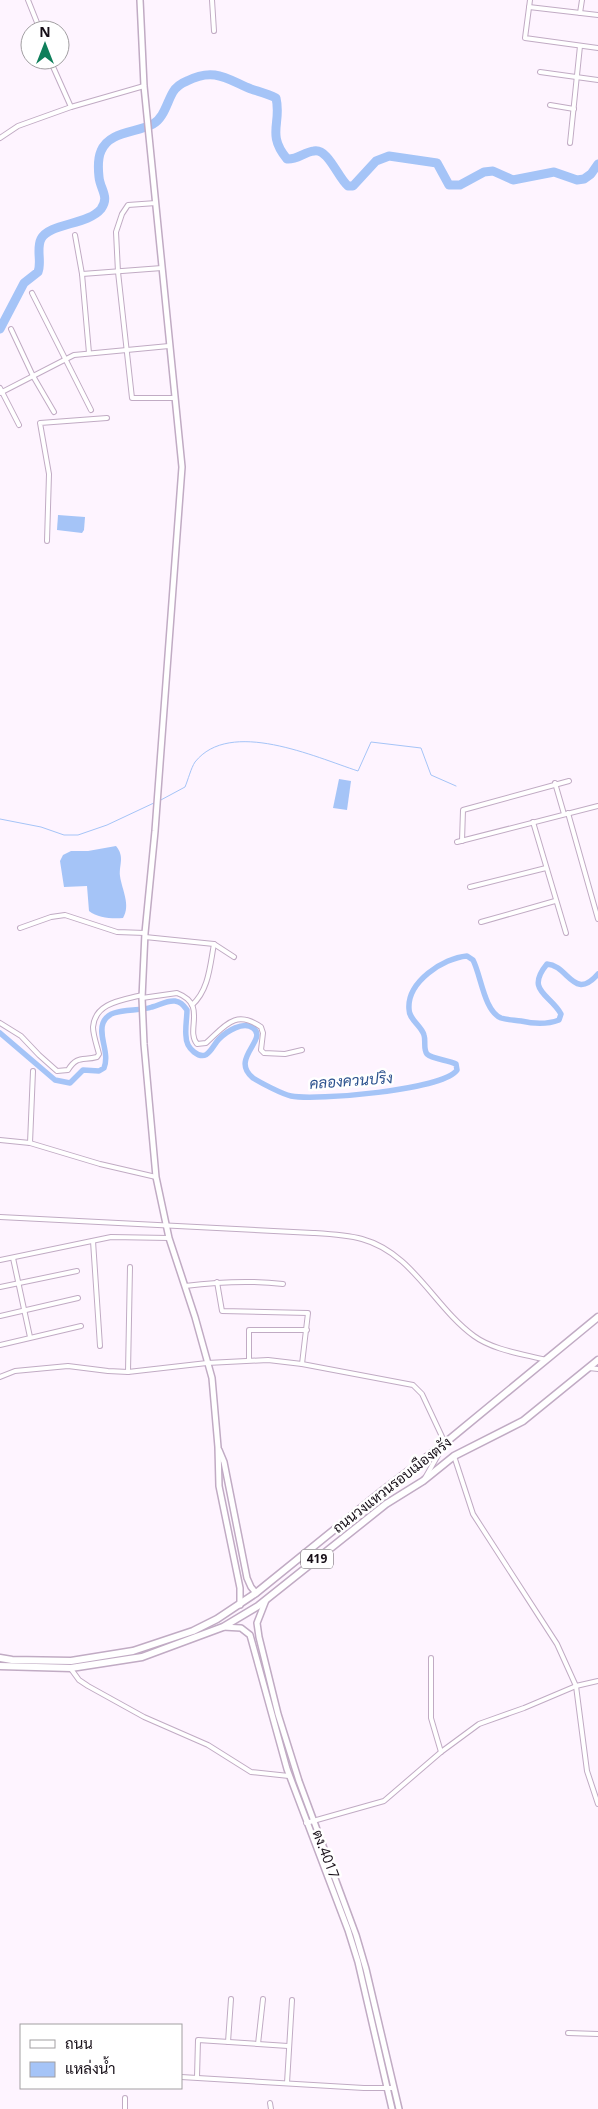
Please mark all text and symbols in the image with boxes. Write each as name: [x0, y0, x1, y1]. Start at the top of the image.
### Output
north arrow: [20, 20, 70, 70]
text: N: [39, 22, 51, 41]
water label: คลองควนปริง: [309, 1067, 393, 1093]
street label: ถนนวงแหวนรอบเมืองตรัง: [328, 1432, 455, 1537]
road number: 419: [301, 1550, 333, 1568]
street label: ตง.4017: [309, 1827, 344, 1881]
legend: [20, 2024, 182, 2089]
text: ถนน: [65, 2033, 93, 2053]
text: แหล่งน้ำ: [65, 2056, 116, 2078]

